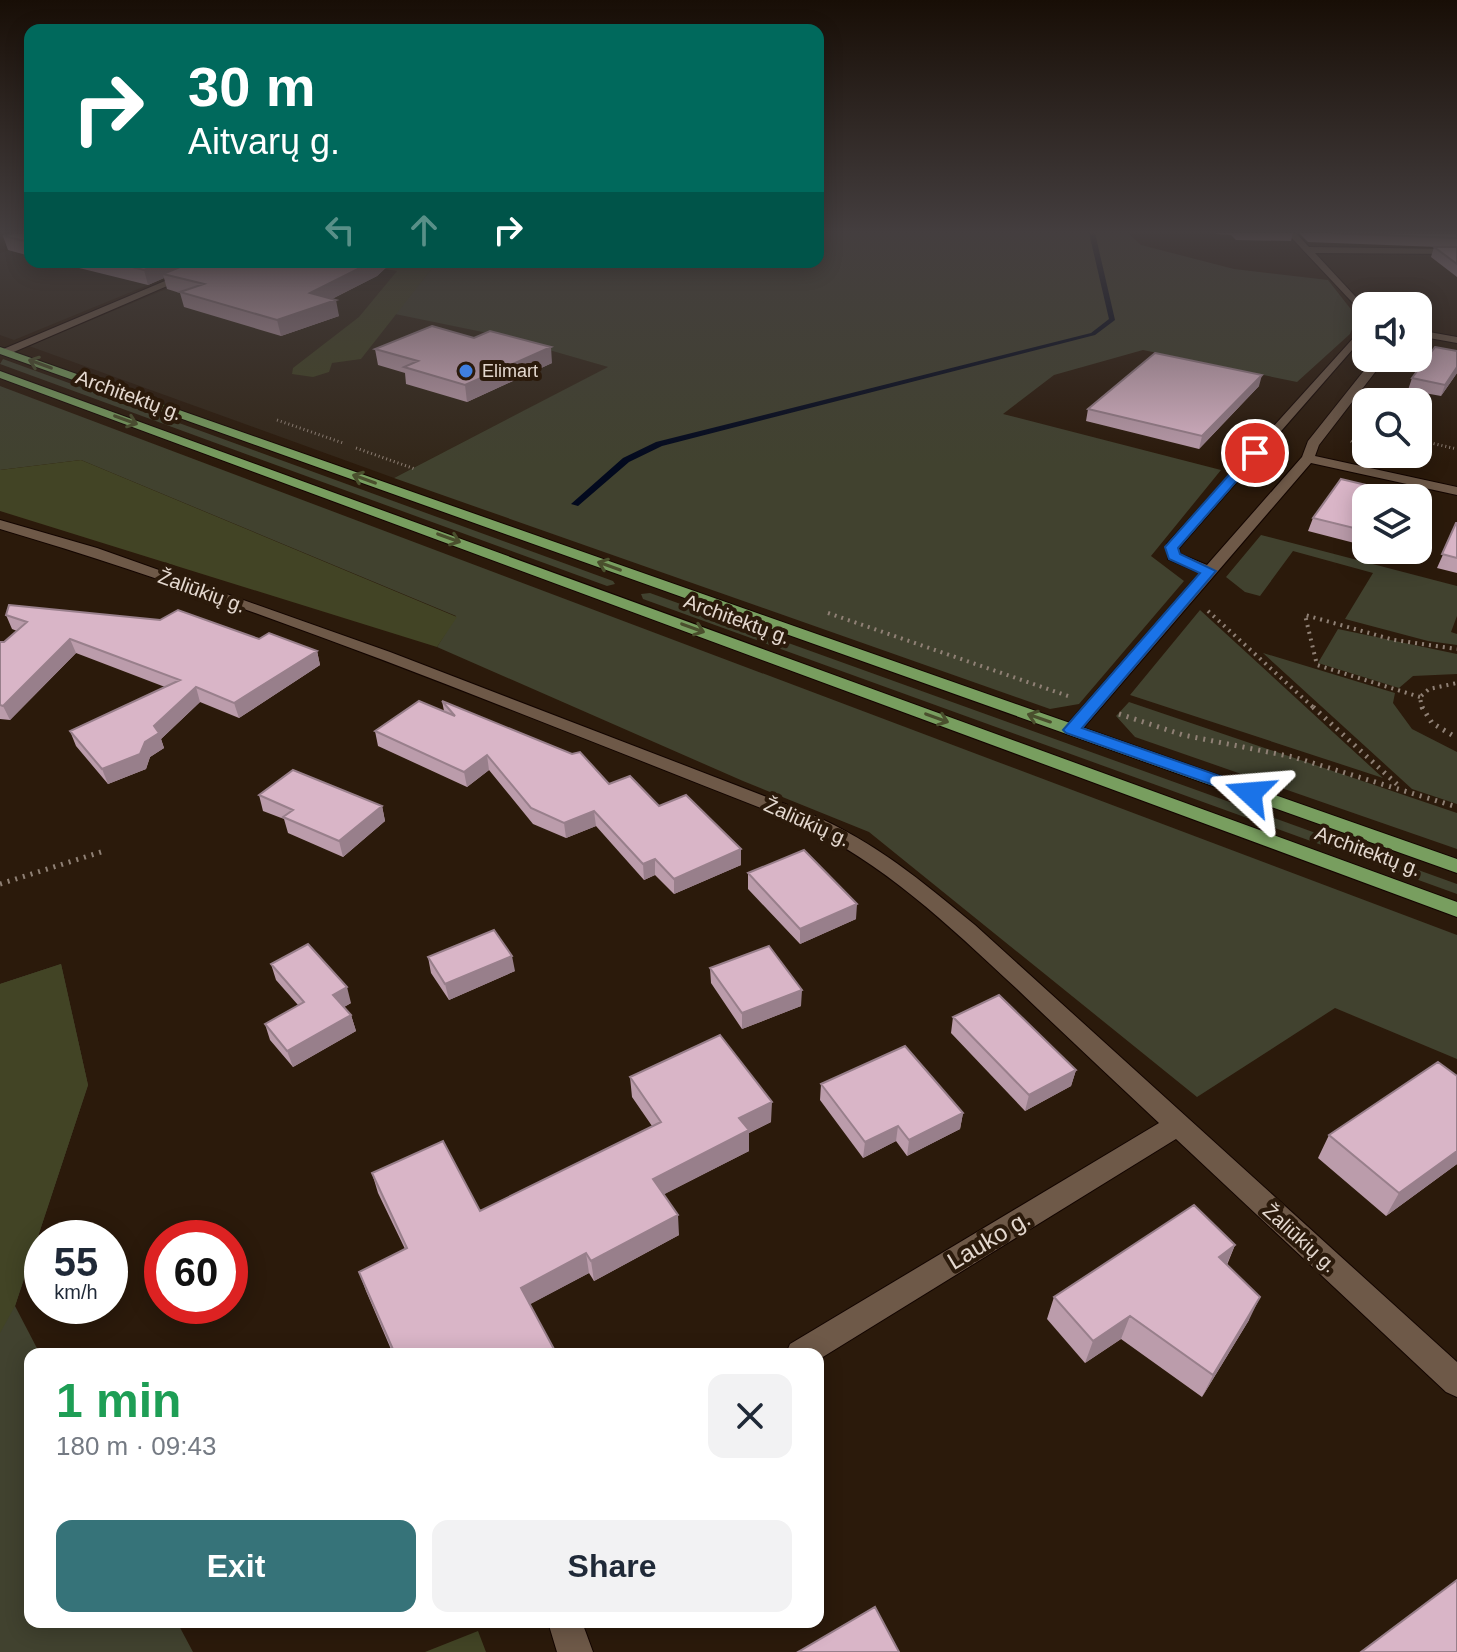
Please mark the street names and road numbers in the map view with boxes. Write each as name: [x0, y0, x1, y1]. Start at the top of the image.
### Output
street label: Architektų g.: [73, 366, 185, 424]
street label: Žaliūkių g.: [155, 565, 249, 617]
street label: Architektų g.: [681, 590, 793, 648]
street label: Žaliūkių g.: [761, 793, 853, 851]
street label: Architektų g.: [1312, 822, 1424, 880]
street label: Žaliūkių g.: [1259, 1199, 1341, 1277]
street label: Lauko g.: [942, 1204, 1035, 1275]

